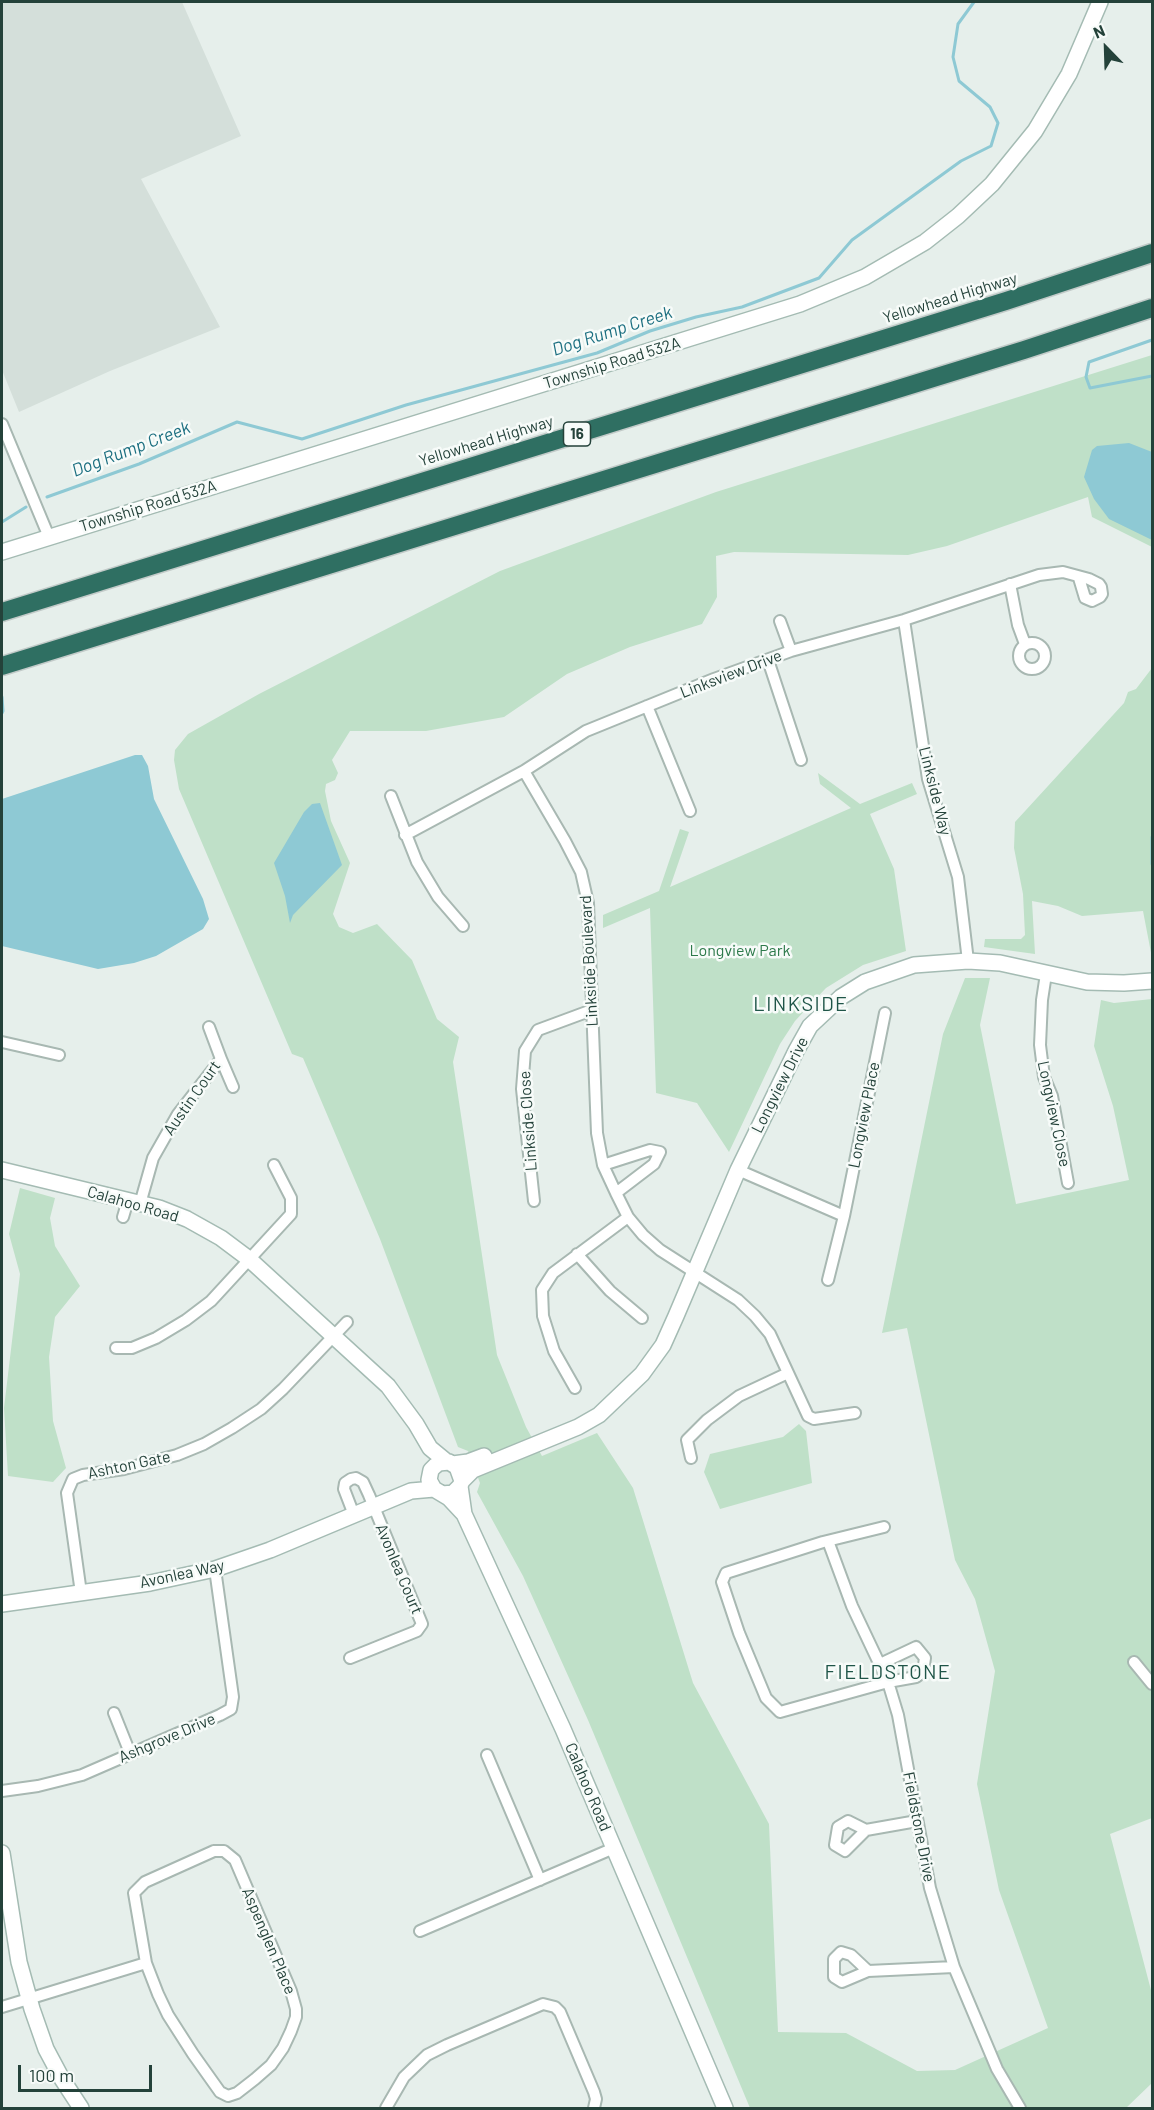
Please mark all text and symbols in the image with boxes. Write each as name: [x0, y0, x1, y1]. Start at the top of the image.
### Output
north arrow: [1076, 18, 1136, 78]
text: N: [1090, 20, 1107, 42]
street label: Yellowhead Highway: [881, 268, 1019, 328]
water label: Dog Rump Creek: [549, 301, 675, 361]
street label: Township Road 532A: [541, 333, 683, 393]
street label: Yellowhead Highway: [417, 411, 555, 471]
water label: Dog Rump Creek: [69, 417, 193, 481]
road number: 16: [564, 422, 590, 446]
street label: Township Road 532A: [77, 476, 219, 536]
street label: Linksview Drive: [677, 646, 785, 702]
street label: Linkside Way: [915, 745, 955, 837]
street label: Linkside Boulevard: [576, 895, 602, 1027]
park label: Longview Park: [689, 941, 791, 961]
district label: LINKSIDE: [753, 992, 849, 1016]
street label: Longview Drive: [748, 1034, 812, 1136]
street label: Austin Court: [159, 1057, 225, 1139]
street label: Longview Close: [1033, 1059, 1075, 1169]
street label: Longview Place: [844, 1060, 884, 1170]
street label: Linkside Close: [515, 1070, 541, 1172]
street label: Calahoo Road: [85, 1182, 181, 1226]
street label: Ashton Gate: [86, 1447, 172, 1483]
street label: Avonlea Court: [371, 1521, 427, 1617]
street label: Avonlea Way: [138, 1556, 226, 1592]
district label: FIELDSTONE: [825, 1660, 951, 1684]
street label: Ashgrove Drive: [116, 1709, 218, 1767]
street label: Calahoo Road: [561, 1740, 615, 1834]
street label: Fieldstone Drive: [899, 1770, 939, 1884]
street label: Aspenglen Place: [238, 1885, 300, 1997]
scale bar: [21, 2053, 154, 2091]
text: 100 m: [29, 2064, 74, 2086]

